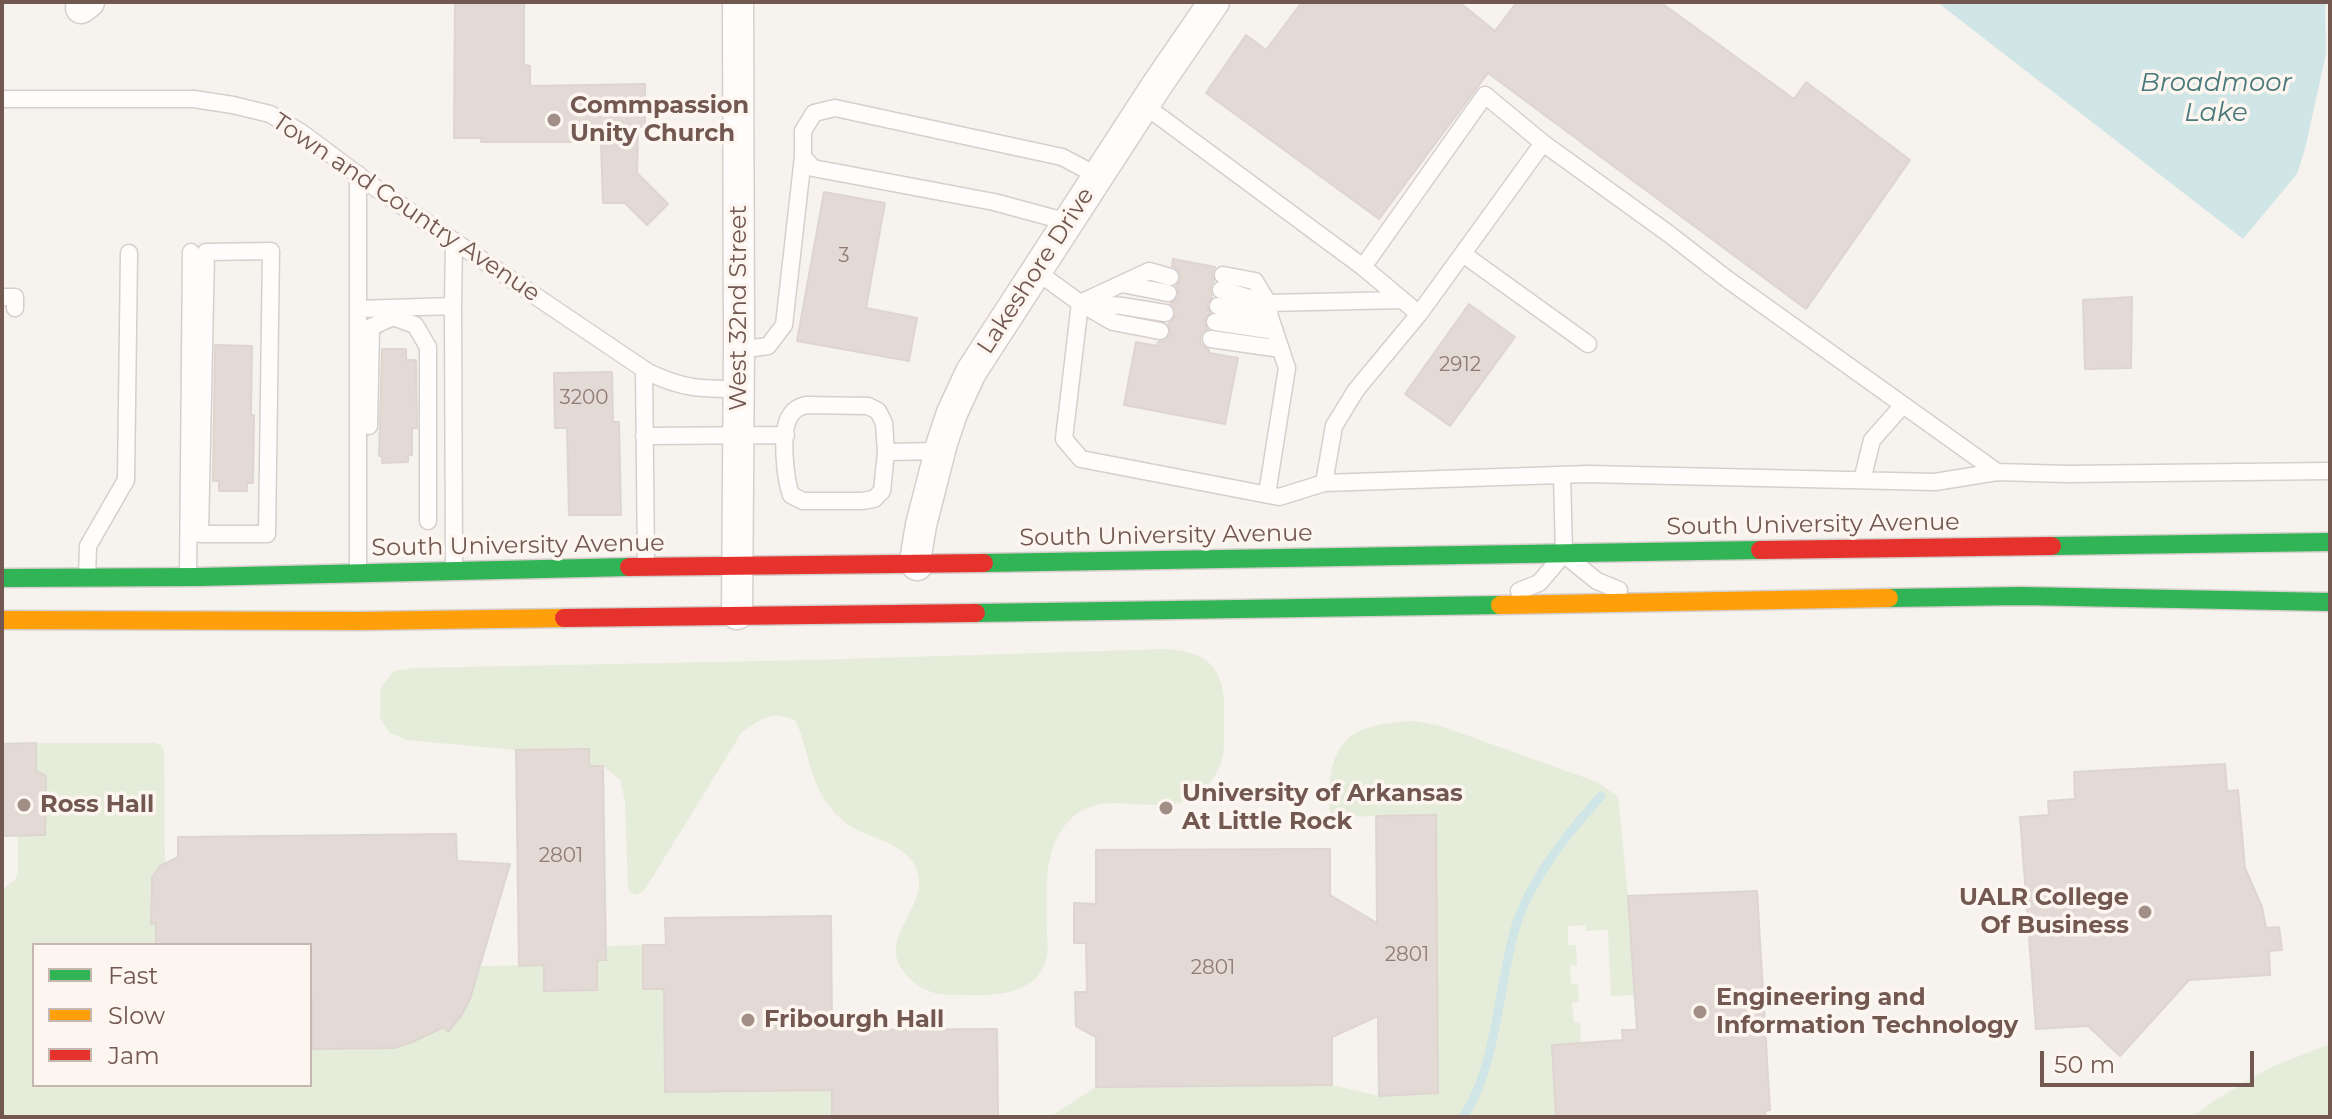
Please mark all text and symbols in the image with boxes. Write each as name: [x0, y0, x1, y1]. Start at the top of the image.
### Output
water label: Broadmoor Lake: [2140, 67, 2292, 128]
place label: Commpassion Unity Church: [570, 92, 749, 148]
street label: Town and Country Avenue: [267, 108, 545, 308]
marker: Commpassion Unity Church: [545, 111, 563, 129]
street label: Lakeshore Drive: [971, 182, 1101, 360]
street label: West 32nd Street: [725, 205, 753, 411]
house number: 3: [838, 244, 850, 268]
house number: 2912: [1439, 353, 1481, 377]
house number: 3200: [560, 386, 608, 410]
street label: South University Avenue: [1666, 508, 1960, 542]
street label: South University Avenue: [1019, 519, 1313, 553]
street label: South University Avenue: [371, 529, 665, 563]
place label: University of Arkansas At Little Rock: [1182, 780, 1463, 836]
place label: Ross Hall: [40, 791, 154, 819]
marker: Ross Hall: [15, 796, 33, 814]
marker: University of Arkansas At Little Rock: [1157, 799, 1175, 817]
house number: 2801: [539, 844, 583, 868]
place label: UALR College Of Business: [1959, 884, 2129, 940]
marker: UALR College Of Business: [2136, 903, 2154, 921]
legend: [32, 943, 312, 1087]
house number: 2801: [1385, 943, 1429, 967]
house number: 2801: [1191, 956, 1235, 980]
text: Fast: [108, 961, 158, 990]
place label: Engineering and Information Technology: [1716, 984, 2018, 1040]
text: Slow: [108, 1001, 165, 1030]
marker: Engineering and Information Technology: [1691, 1003, 1709, 1021]
place label: Fribourgh Hall: [764, 1006, 944, 1034]
marker: Fribourgh Hall: [739, 1011, 757, 1029]
scale bar: [2044, 1035, 2258, 1085]
text: Jam: [108, 1041, 160, 1070]
text: 50 m: [2054, 1050, 2115, 1079]

